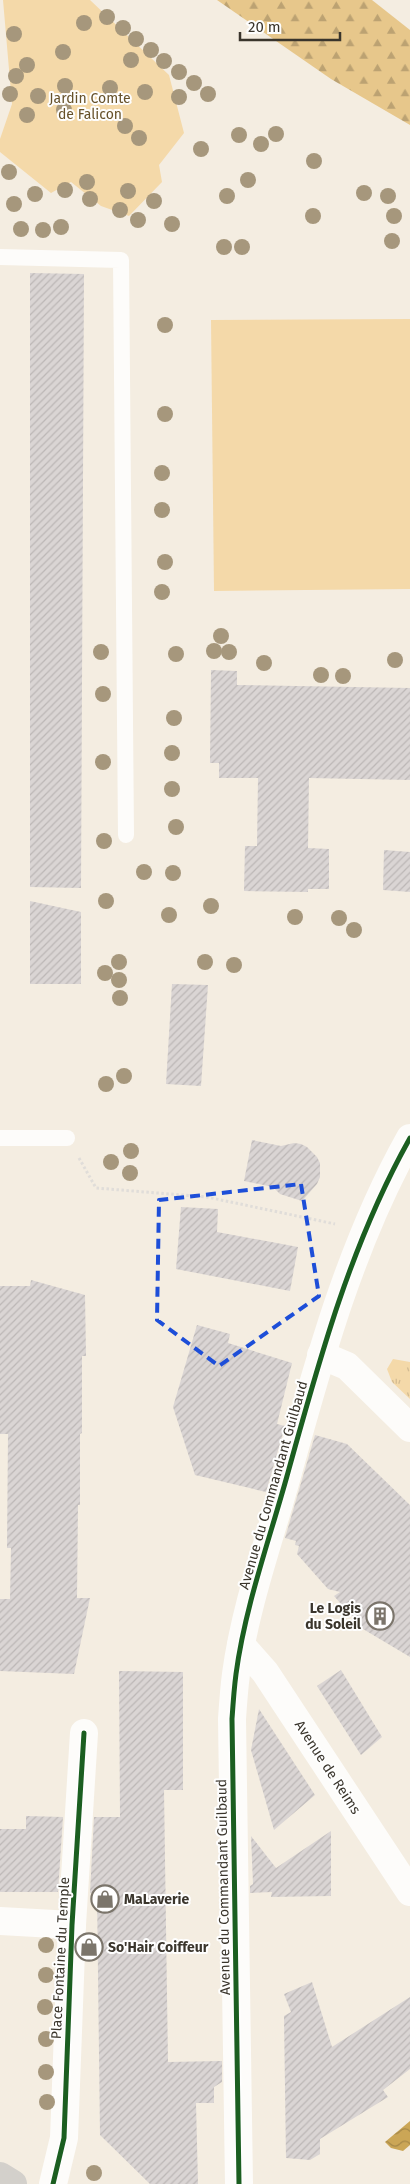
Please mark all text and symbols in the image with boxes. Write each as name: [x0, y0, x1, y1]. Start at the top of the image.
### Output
scale bar: [240, 10, 340, 42]
text: 20 m: [248, 18, 281, 36]
park label: Jardin Comte de Falicon: [49, 90, 131, 123]
street label: Avenue du Commandant Guilbaud: [236, 1379, 311, 1591]
place label: Le Logis du Soleil: [305, 1600, 362, 1633]
building icon: Le Logis du Soleil: [365, 1601, 395, 1631]
street label: Avenue de Reims: [291, 1717, 364, 1818]
street label: Avenue du Commandant Guilbaud: [213, 1779, 234, 1995]
street label: Place Fontaine du Temple: [48, 1876, 73, 2040]
shop icon: MaLaverie: [90, 1884, 120, 1914]
place label: MaLaverie: [124, 1891, 190, 1908]
shop icon: So'Hair Coiffeur: [74, 1932, 104, 1962]
place label: So'Hair Coiffeur: [108, 1939, 209, 1956]

